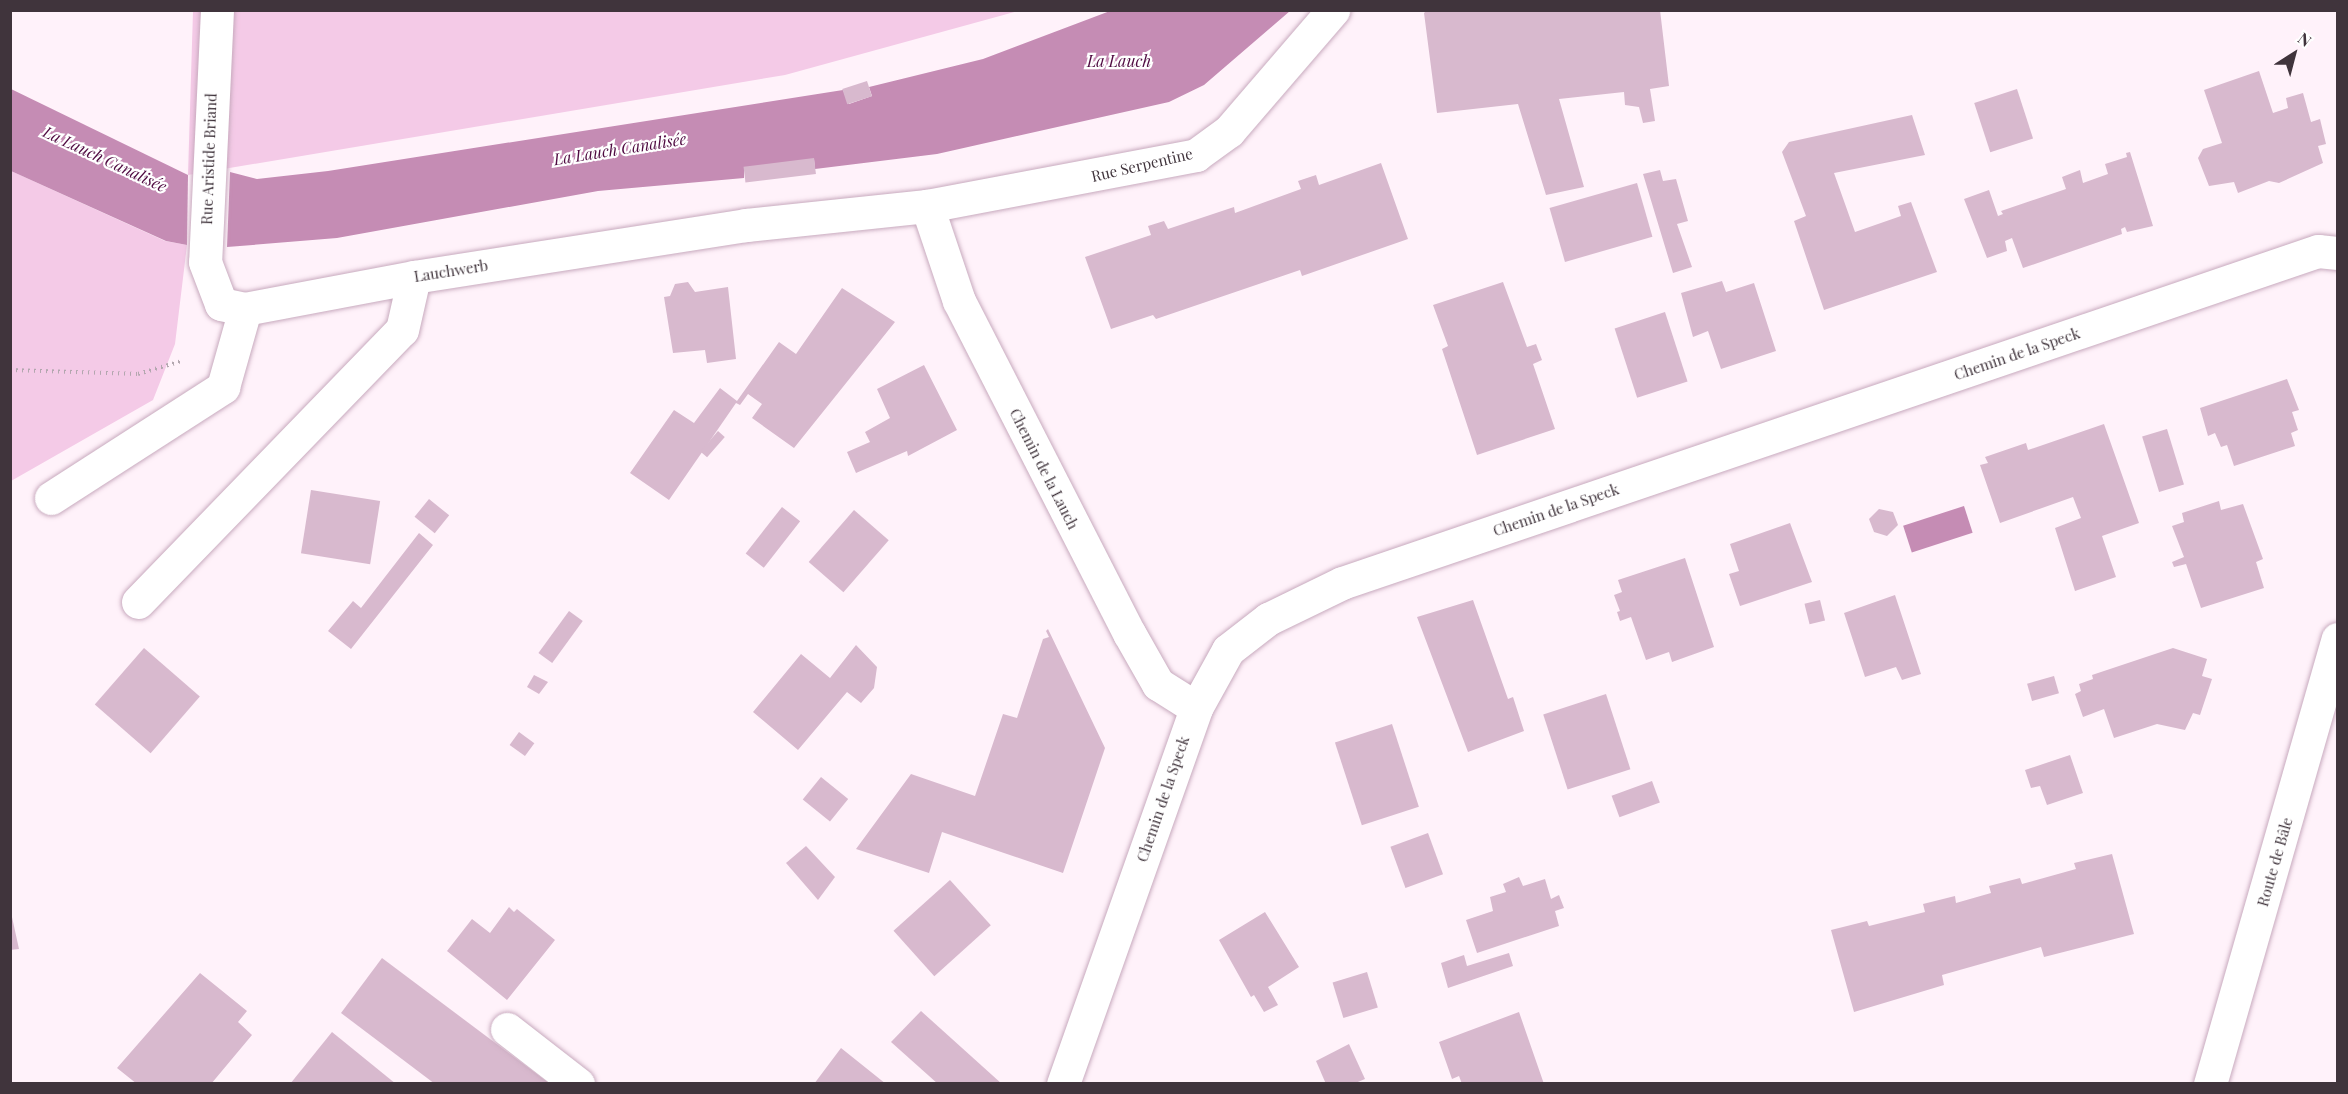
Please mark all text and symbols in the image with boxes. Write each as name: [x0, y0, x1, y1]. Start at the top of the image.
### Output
north arrow: [2264, 24, 2324, 84]
text: N: [2294, 27, 2316, 51]
water label: La Lauch: [1087, 51, 1151, 71]
street label: Rue Aristide Briand: [198, 93, 220, 225]
water label: La Lauch Canalisée: [40, 122, 170, 196]
water label: La Lauch Canalisée: [552, 129, 688, 169]
street label: Rue Serpentine: [1089, 145, 1195, 185]
street label: Lauchwerb: [413, 256, 489, 286]
street label: Chemin de la Speck: [1951, 324, 2083, 384]
street label: Chemin de la Lauch: [1006, 405, 1082, 533]
street label: Chemin de la Speck: [1490, 480, 1622, 540]
street label: Chemin de la Speck: [1133, 733, 1193, 865]
street label: Route de Bâle: [2254, 815, 2296, 909]

